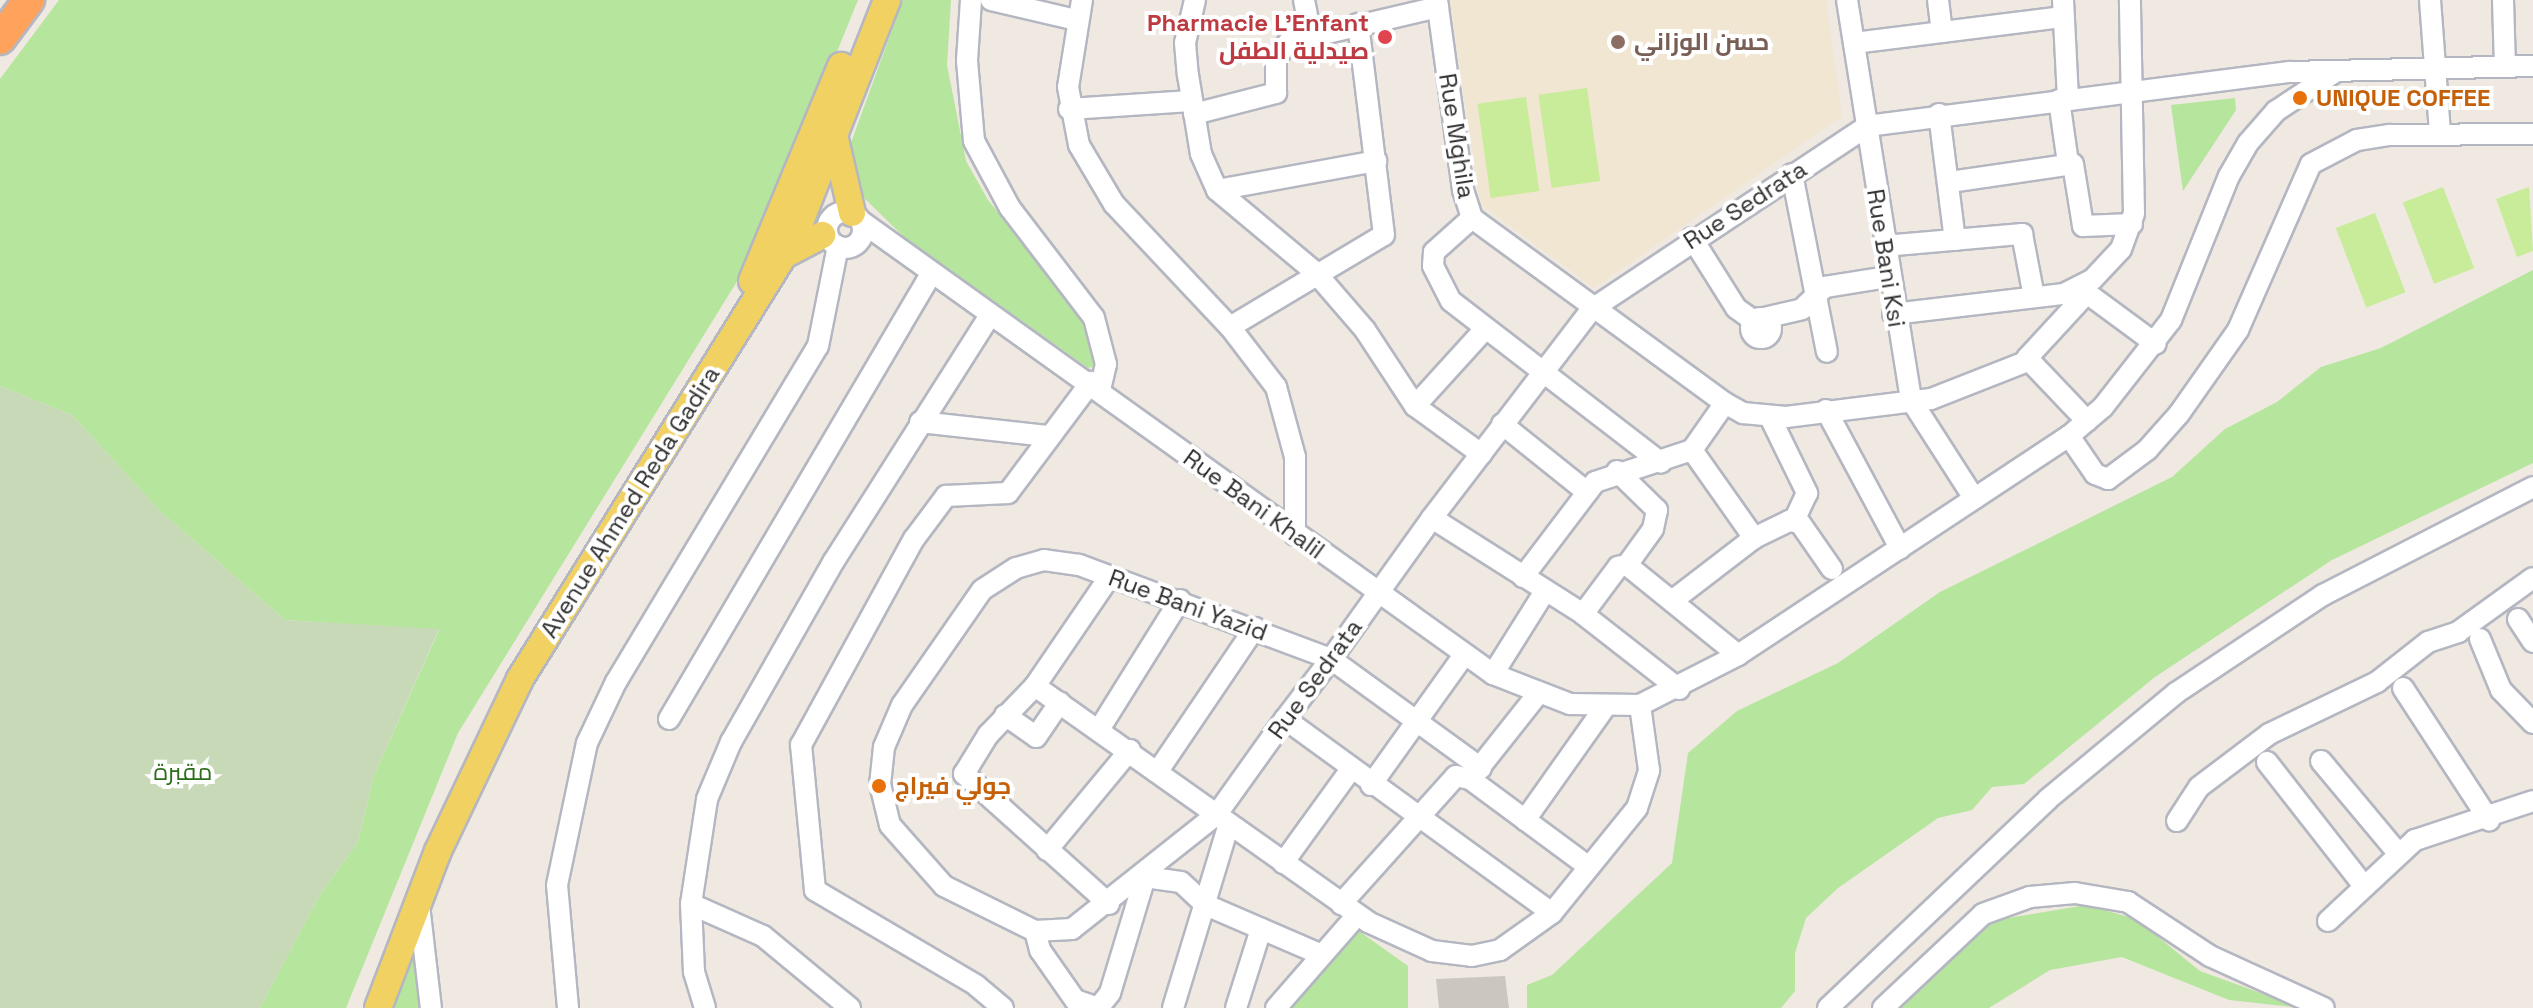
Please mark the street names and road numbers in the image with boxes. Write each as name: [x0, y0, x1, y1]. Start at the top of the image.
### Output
street label: Rue Mghila: [1433, 71, 1481, 201]
street label: Rue Sedrata: [1678, 155, 1812, 255]
street label: Rue Bani Ksi: [1861, 187, 1911, 329]
street label: Avenue Ahmed Reda Gadira: [534, 361, 726, 643]
street label: Rue Bani Khalil: [1178, 443, 1330, 565]
street label: Rue Bani Yazid: [1105, 563, 1271, 647]
street label: Rue Sedrata: [1262, 613, 1368, 745]

